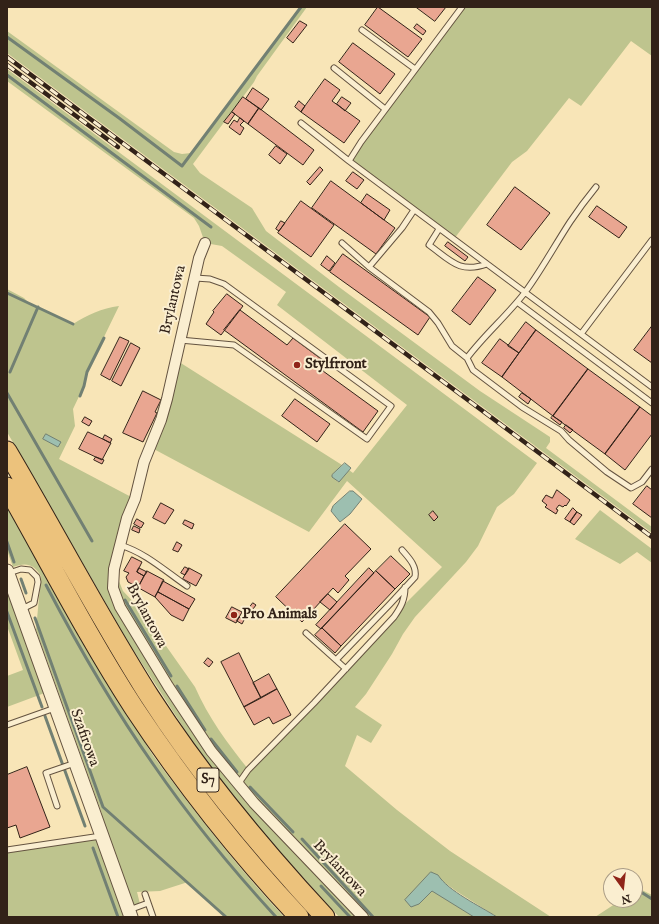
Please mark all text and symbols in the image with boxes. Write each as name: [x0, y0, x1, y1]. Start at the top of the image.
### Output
street label: Brylantowa: [157, 264, 191, 336]
place label: Stylfrront: [305, 356, 367, 374]
marker: Stylfrront: [292, 360, 302, 370]
street label: Brylantowa: [121, 581, 171, 651]
place label: Pro Animals: [242, 606, 317, 624]
marker: Pro Animals: [229, 610, 239, 620]
street label: Szafirowa: [65, 707, 103, 769]
road number: S7: [197, 768, 219, 792]
street label: Brylantowa: [308, 837, 370, 901]
north arrow: [603, 868, 643, 908]
text: N: [619, 891, 632, 907]

